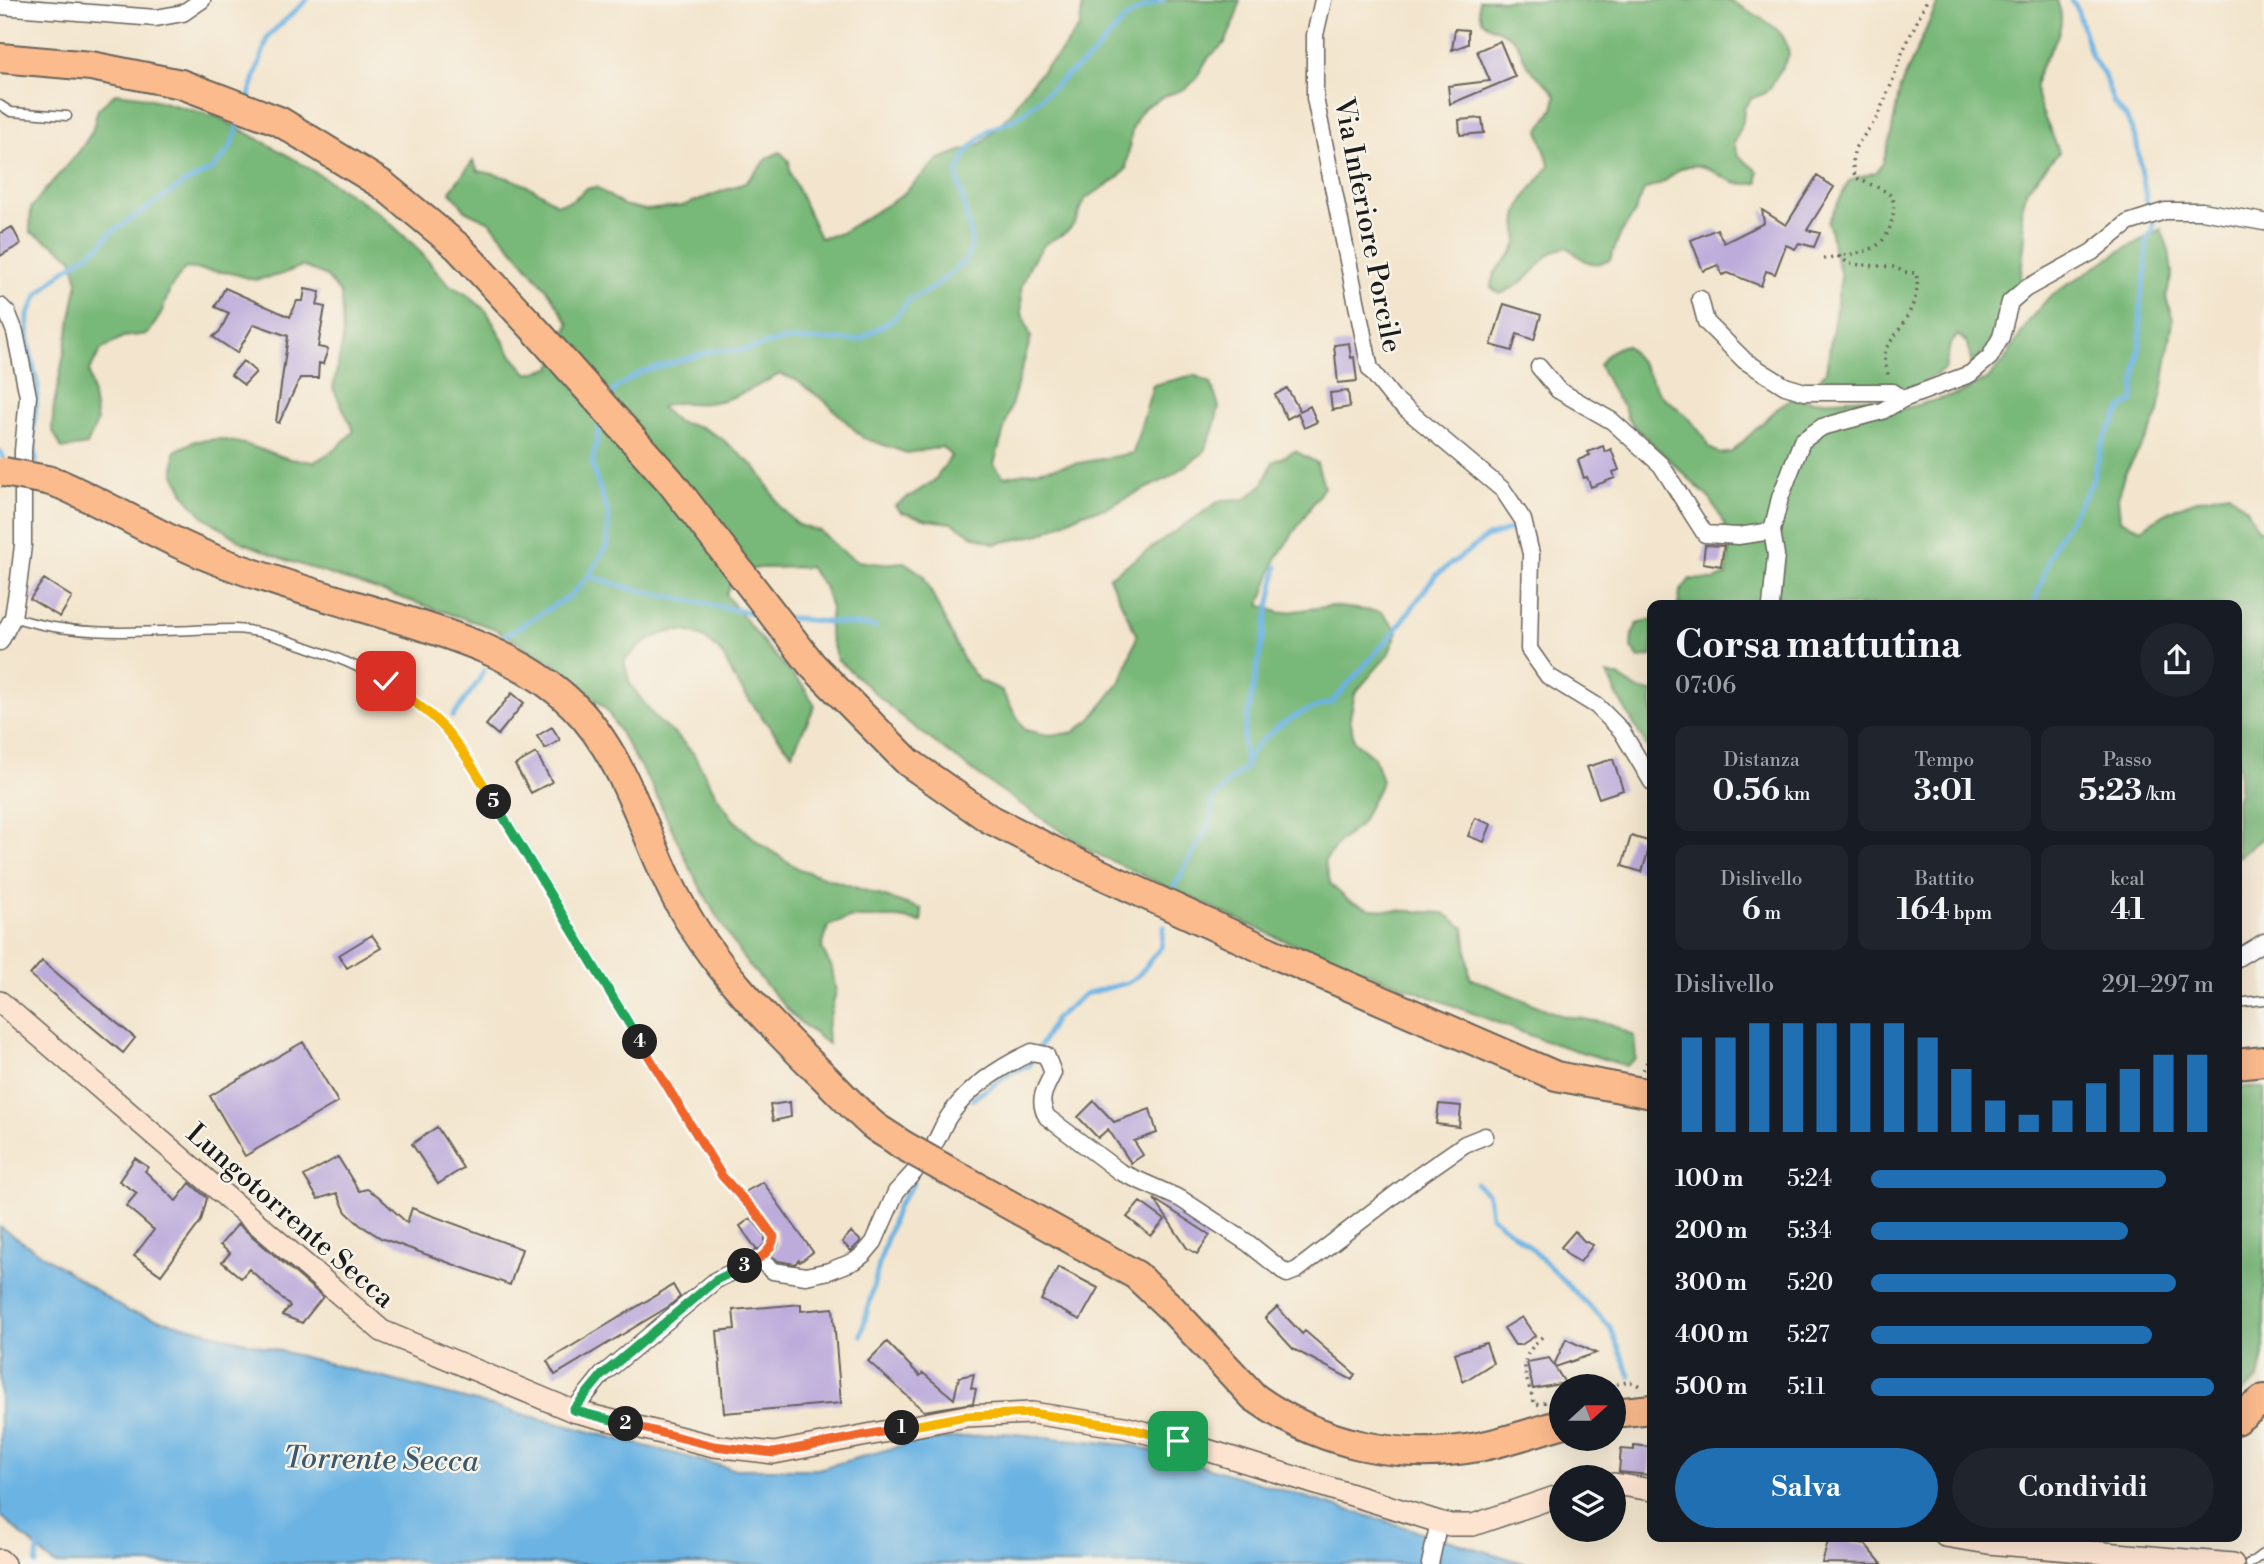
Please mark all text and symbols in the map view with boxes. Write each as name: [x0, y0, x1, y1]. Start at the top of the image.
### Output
street label: Via Inferiore Porcile: [1325, 94, 1409, 356]
text: Corsa mattutina: [1675, 622, 1961, 669]
button: share: [2140, 623, 2214, 697]
pin: [356, 651, 416, 711]
icon: check: [367, 662, 405, 700]
text: 07:06: [1675, 672, 1736, 700]
text: Distanza: [1723, 748, 1800, 772]
text: Tempo: [1915, 748, 1974, 772]
text: Passo: [2103, 748, 2152, 772]
text: 0.56: [1712, 772, 1780, 810]
text: 3:01: [1914, 772, 1975, 810]
text: 5:23: [2079, 772, 2142, 810]
text: km: [1780, 782, 1811, 806]
text: /km: [2142, 782, 2176, 806]
pin: 5: [476, 784, 512, 820]
text: 5: [488, 789, 499, 813]
text: Dislivello: [1721, 867, 1802, 891]
text: Battito: [1915, 867, 1974, 891]
text: kcal: [2110, 867, 2145, 891]
text: 6: [1742, 891, 1761, 929]
text: 164: [1897, 891, 1950, 929]
text: 41: [2110, 891, 2145, 929]
text: m: [1761, 901, 1781, 925]
text: bpm: [1950, 901, 1992, 925]
text: Dislivello: [1675, 971, 1774, 999]
text: 291–297 m: [2102, 971, 2214, 999]
pin: 4: [622, 1024, 658, 1060]
text: 4: [633, 1029, 646, 1053]
street label: Lungotorrente Secca: [179, 1116, 402, 1317]
text: 100 m: [1675, 1165, 1743, 1193]
text: 5:24: [1787, 1165, 1832, 1193]
text: 200 m: [1675, 1217, 1747, 1245]
text: 5:34: [1787, 1217, 1832, 1245]
pin: 3: [728, 1248, 762, 1284]
text: 3: [739, 1253, 750, 1277]
text: 300 m: [1675, 1269, 1747, 1297]
text: 5:20: [1787, 1269, 1833, 1297]
text: 400 m: [1675, 1321, 1748, 1349]
text: 5:27: [1787, 1321, 1829, 1349]
text: 500 m: [1675, 1373, 1747, 1401]
text: 5:11: [1787, 1373, 1825, 1401]
north arrow: [1549, 1374, 1626, 1451]
map controls: [1549, 1374, 1626, 1542]
pin: 2: [608, 1406, 644, 1442]
pin: 1: [884, 1410, 920, 1446]
text: 2: [620, 1411, 631, 1435]
pin: [1148, 1411, 1208, 1471]
text: 1: [897, 1415, 906, 1439]
icon: arrive: [1159, 1422, 1197, 1460]
water label: Torrente Secca: [283, 1439, 479, 1481]
button: Salva: [1675, 1448, 1938, 1528]
button: Condividi: [1952, 1448, 2214, 1528]
button: layers: [1549, 1465, 1626, 1542]

